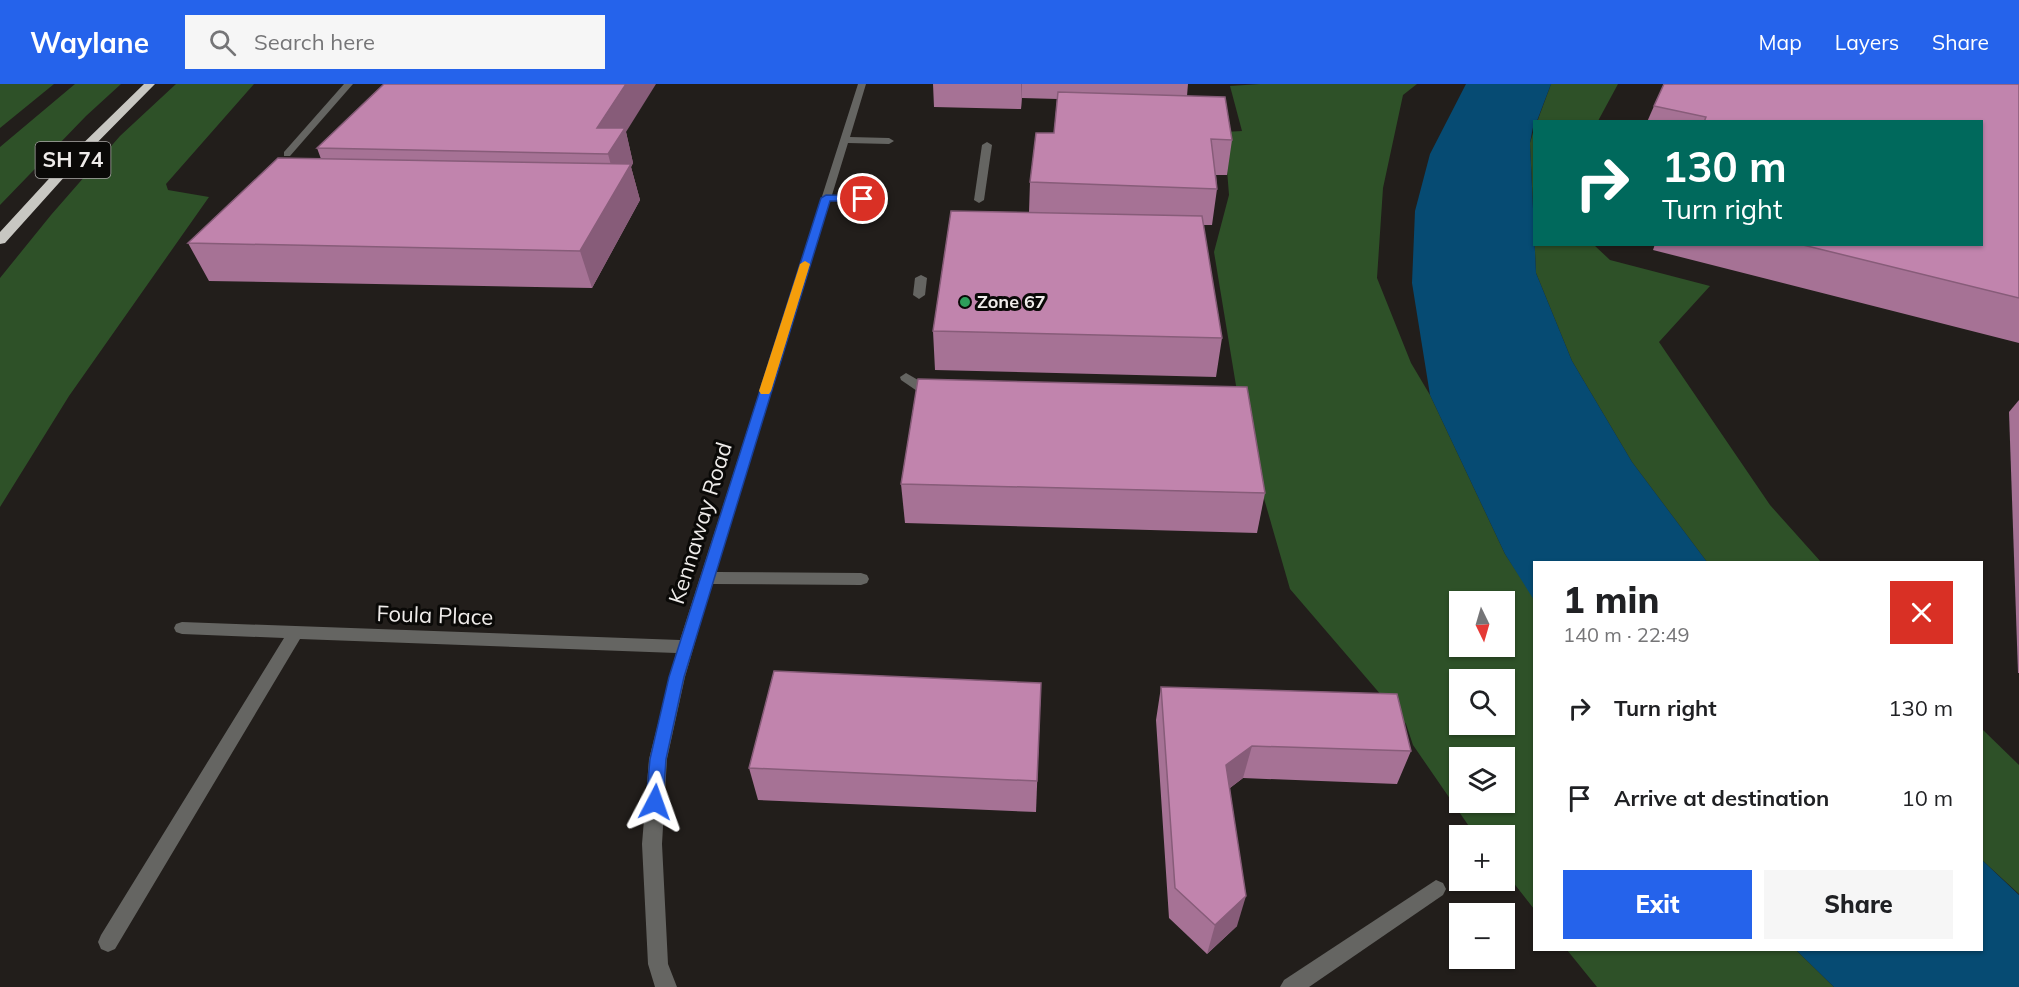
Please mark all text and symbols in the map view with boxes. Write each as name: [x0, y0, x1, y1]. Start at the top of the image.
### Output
search box: [185, 15, 605, 69]
text: Waylane: [30, 25, 149, 60]
icon: search: [206, 26, 239, 59]
text: Search here: [254, 28, 375, 56]
text: Map: [1759, 29, 1802, 55]
text: Layers: [1835, 29, 1899, 55]
text: Share: [1932, 29, 1989, 55]
text: 130 m: [1662, 140, 1787, 193]
road number: SH 74: [36, 142, 110, 178]
icon: right: [1563, 144, 1641, 222]
pin: [837, 173, 888, 224]
icon: arrive: [846, 182, 879, 215]
text: Turn right: [1662, 192, 1782, 226]
place label: Zone 67: [977, 290, 1046, 313]
marker: Zone 67: [958, 295, 972, 309]
street label: Kennaway Road: [662, 439, 738, 607]
text: 1 min: [1563, 577, 1659, 622]
button: close: [1890, 581, 1953, 644]
north arrow: [1449, 591, 1515, 657]
map controls: [1449, 591, 1515, 969]
street label: Foula Place: [376, 599, 494, 631]
text: 140 m · 22:49: [1563, 622, 1689, 647]
button: search: [1449, 669, 1515, 735]
icon: right: [1563, 692, 1596, 725]
text: Turn right: [1614, 694, 1717, 722]
text: 130 m: [1888, 694, 1953, 722]
button: layers: [1449, 747, 1515, 813]
position arrow: [623, 770, 687, 834]
icon: arrive: [1563, 782, 1596, 815]
text: Arrive at destination: [1614, 784, 1829, 812]
text: 10 m: [1902, 784, 1953, 812]
button: +: [1449, 825, 1515, 891]
button: Exit: [1563, 870, 1752, 939]
button: Share: [1764, 870, 1953, 939]
button: −: [1449, 903, 1515, 969]

